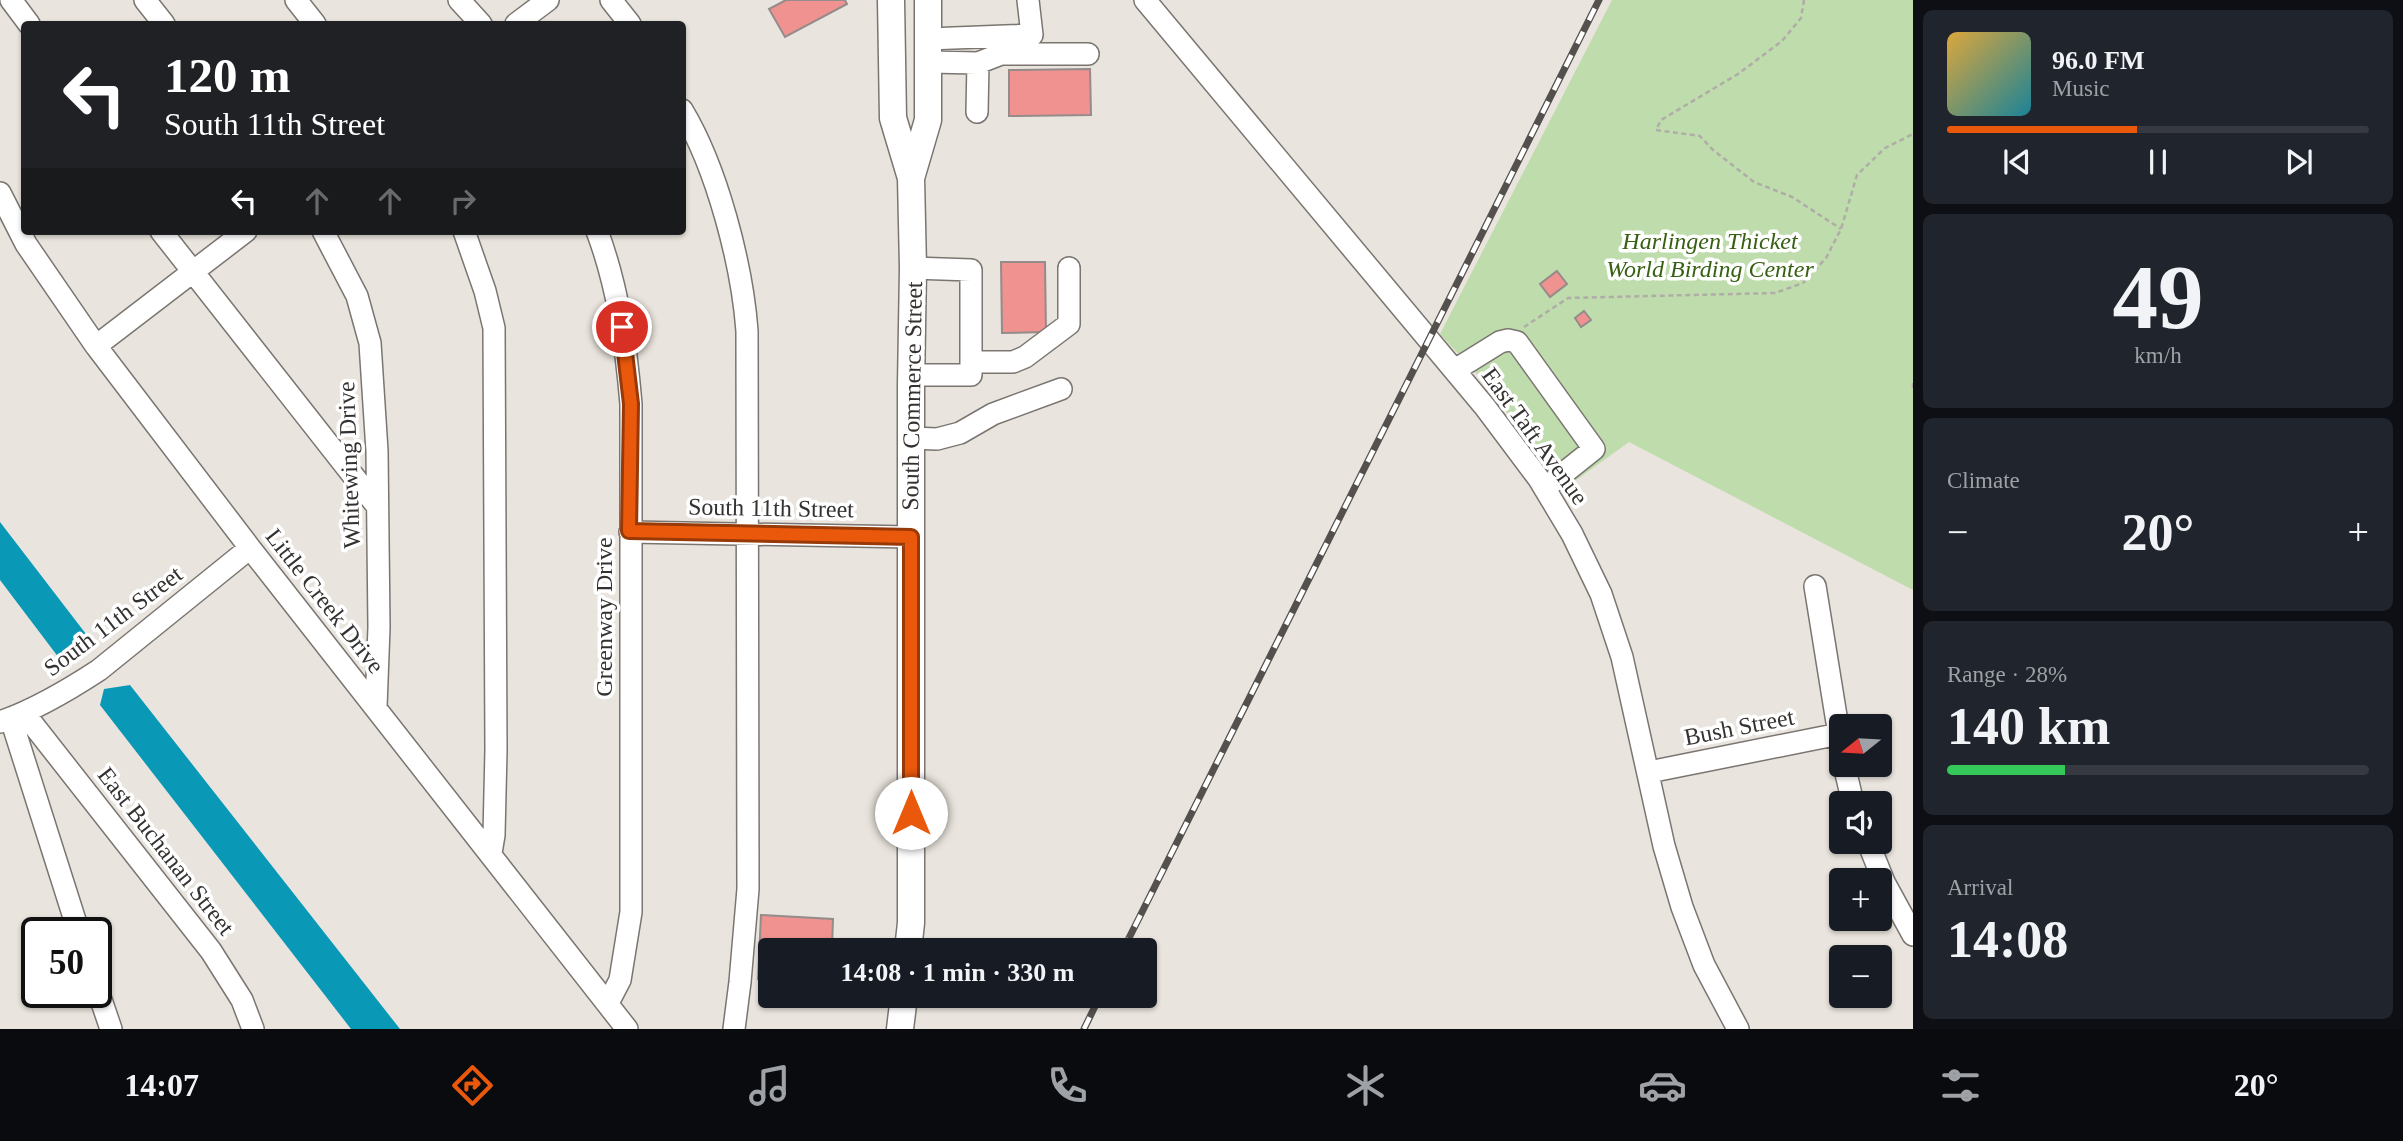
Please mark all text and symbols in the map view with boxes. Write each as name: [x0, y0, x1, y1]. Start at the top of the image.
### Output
text: 96.0 FM: [2052, 46, 2144, 75]
text: 120 m: [164, 48, 291, 103]
icon: left: [49, 49, 140, 140]
text: Music: [2052, 76, 2110, 101]
text: South 11th Street: [164, 106, 385, 142]
icon: previous: [1998, 143, 2036, 181]
icon: pause: [2139, 143, 2177, 181]
icon: next: [2280, 143, 2318, 181]
icon: left: [225, 182, 263, 220]
icon: ahead: [298, 182, 336, 220]
icon: ahead: [371, 182, 409, 220]
icon: right: [444, 182, 482, 220]
park label: Harlingen Thicket World Birding Center: [1606, 228, 1814, 282]
text: 49: [2113, 247, 2204, 348]
street label: South Commerce Street: [897, 281, 927, 511]
pin: [592, 297, 652, 357]
icon: arrive: [603, 308, 641, 346]
text: km/h: [2134, 343, 2182, 368]
street label: East Taft Avenue: [1477, 363, 1593, 509]
street label: Whitewing Drive: [333, 381, 365, 549]
text: Climate: [1947, 468, 2020, 493]
street label: South 11th Street: [688, 494, 854, 522]
text: 20°: [2122, 504, 2194, 561]
text: −: [1947, 511, 1968, 553]
text: +: [2348, 511, 2369, 553]
street label: Little Creek Drive: [261, 524, 389, 678]
street label: Greenway Drive: [591, 537, 617, 697]
street label: South 11th Street: [39, 561, 187, 681]
text: Range · 28%: [1947, 662, 2067, 687]
text: 140 km: [1947, 698, 2110, 755]
street label: Bush Street: [1682, 704, 1796, 750]
north arrow: [1829, 714, 1892, 777]
map controls: [1829, 714, 1892, 1008]
street label: East Buchanan Street: [93, 762, 240, 940]
position arrow: [874, 776, 948, 850]
button: sound: [1829, 791, 1892, 854]
button: +: [1829, 868, 1892, 931]
text: Arrival: [1947, 875, 2013, 900]
text: 14:08: [1947, 911, 2068, 968]
speed limit sign: 50: [21, 917, 112, 1008]
button: −: [1829, 945, 1892, 1008]
text: 14:08 · 1 min · 330 m: [841, 958, 1075, 987]
icon: directions: [448, 1061, 497, 1110]
icon: music: [745, 1061, 794, 1110]
icon: phone: [1043, 1061, 1092, 1110]
icon: climate: [1341, 1061, 1390, 1110]
icon: car: [1638, 1061, 1687, 1110]
icon: filters: [1936, 1061, 1985, 1110]
text: 14:07: [124, 1067, 199, 1103]
text: 20°: [2234, 1067, 2279, 1103]

